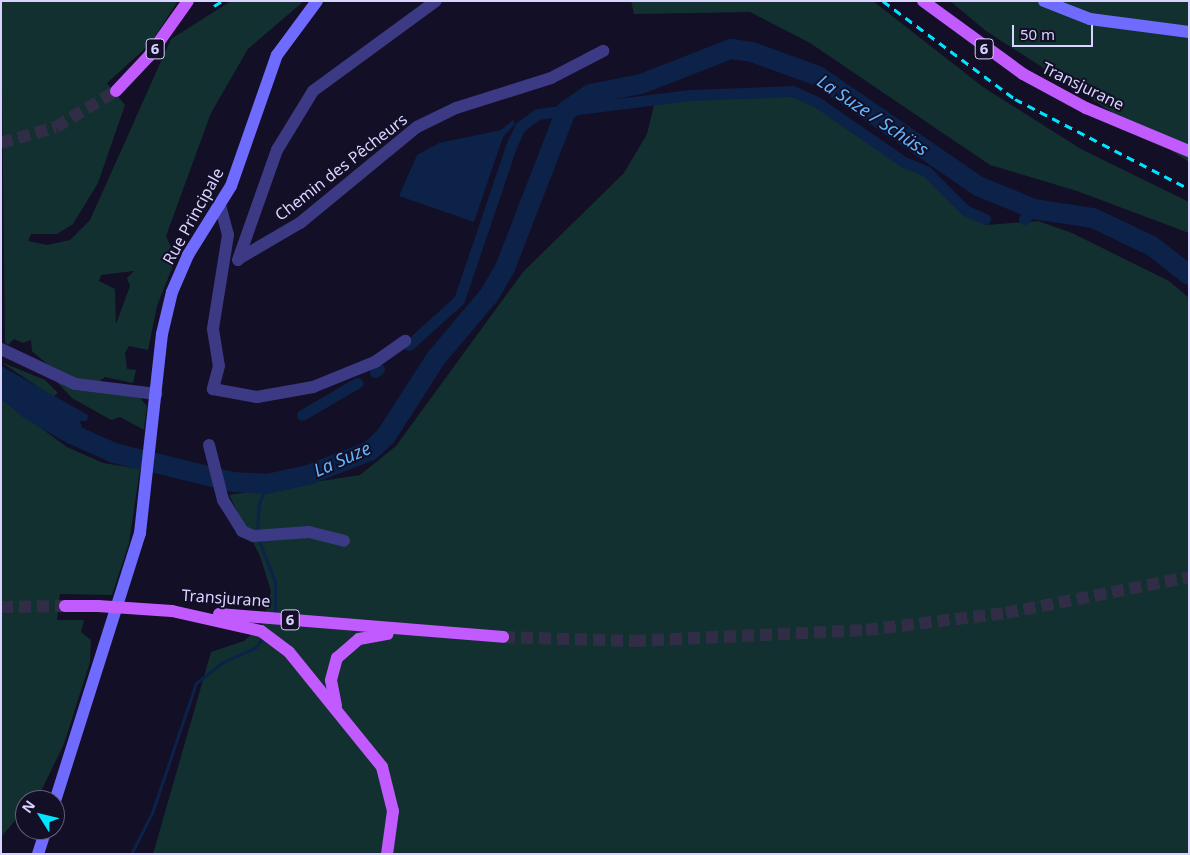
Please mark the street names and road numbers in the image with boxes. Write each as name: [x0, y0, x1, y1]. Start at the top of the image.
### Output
road number: 6: [145, 36, 165, 62]
road number: 6: [974, 36, 994, 62]
street label: Transjurane: [1039, 58, 1127, 114]
street label: Chemin des Pêcheurs: [271, 109, 411, 225]
street label: Rue Principale: [159, 165, 227, 267]
street label: Transjurane: [181, 585, 271, 611]
road number: 6: [280, 608, 300, 632]

